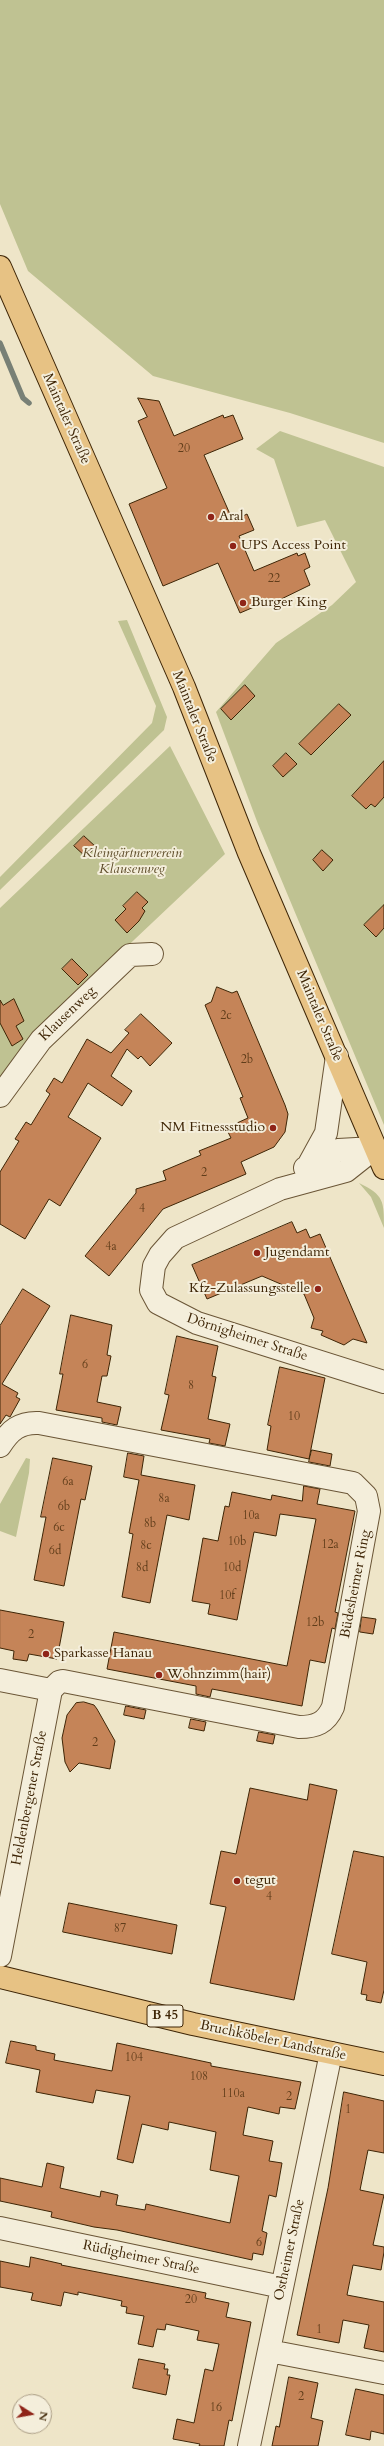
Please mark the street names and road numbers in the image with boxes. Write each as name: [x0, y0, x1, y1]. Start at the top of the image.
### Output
street label: Maintaler Straße: [38, 371, 94, 467]
street label: Maintaler Straße: [168, 669, 220, 765]
street label: Maintaler Straße: [292, 968, 346, 1064]
street label: Klausenweg: [36, 983, 100, 1045]
street label: Dörnigheimer Straße: [184, 1311, 310, 1365]
street label: Büdesheimer Ring: [337, 1528, 375, 1640]
street label: Heldenbergener Straße: [9, 1729, 51, 1867]
road number: B 45: [147, 2005, 183, 2027]
street label: Bruchköbeler Landstraße: [198, 2017, 348, 2065]
street label: Ostheimer Straße: [271, 2198, 309, 2302]
street label: Rüdigheimer Straße: [81, 2237, 201, 2279]

